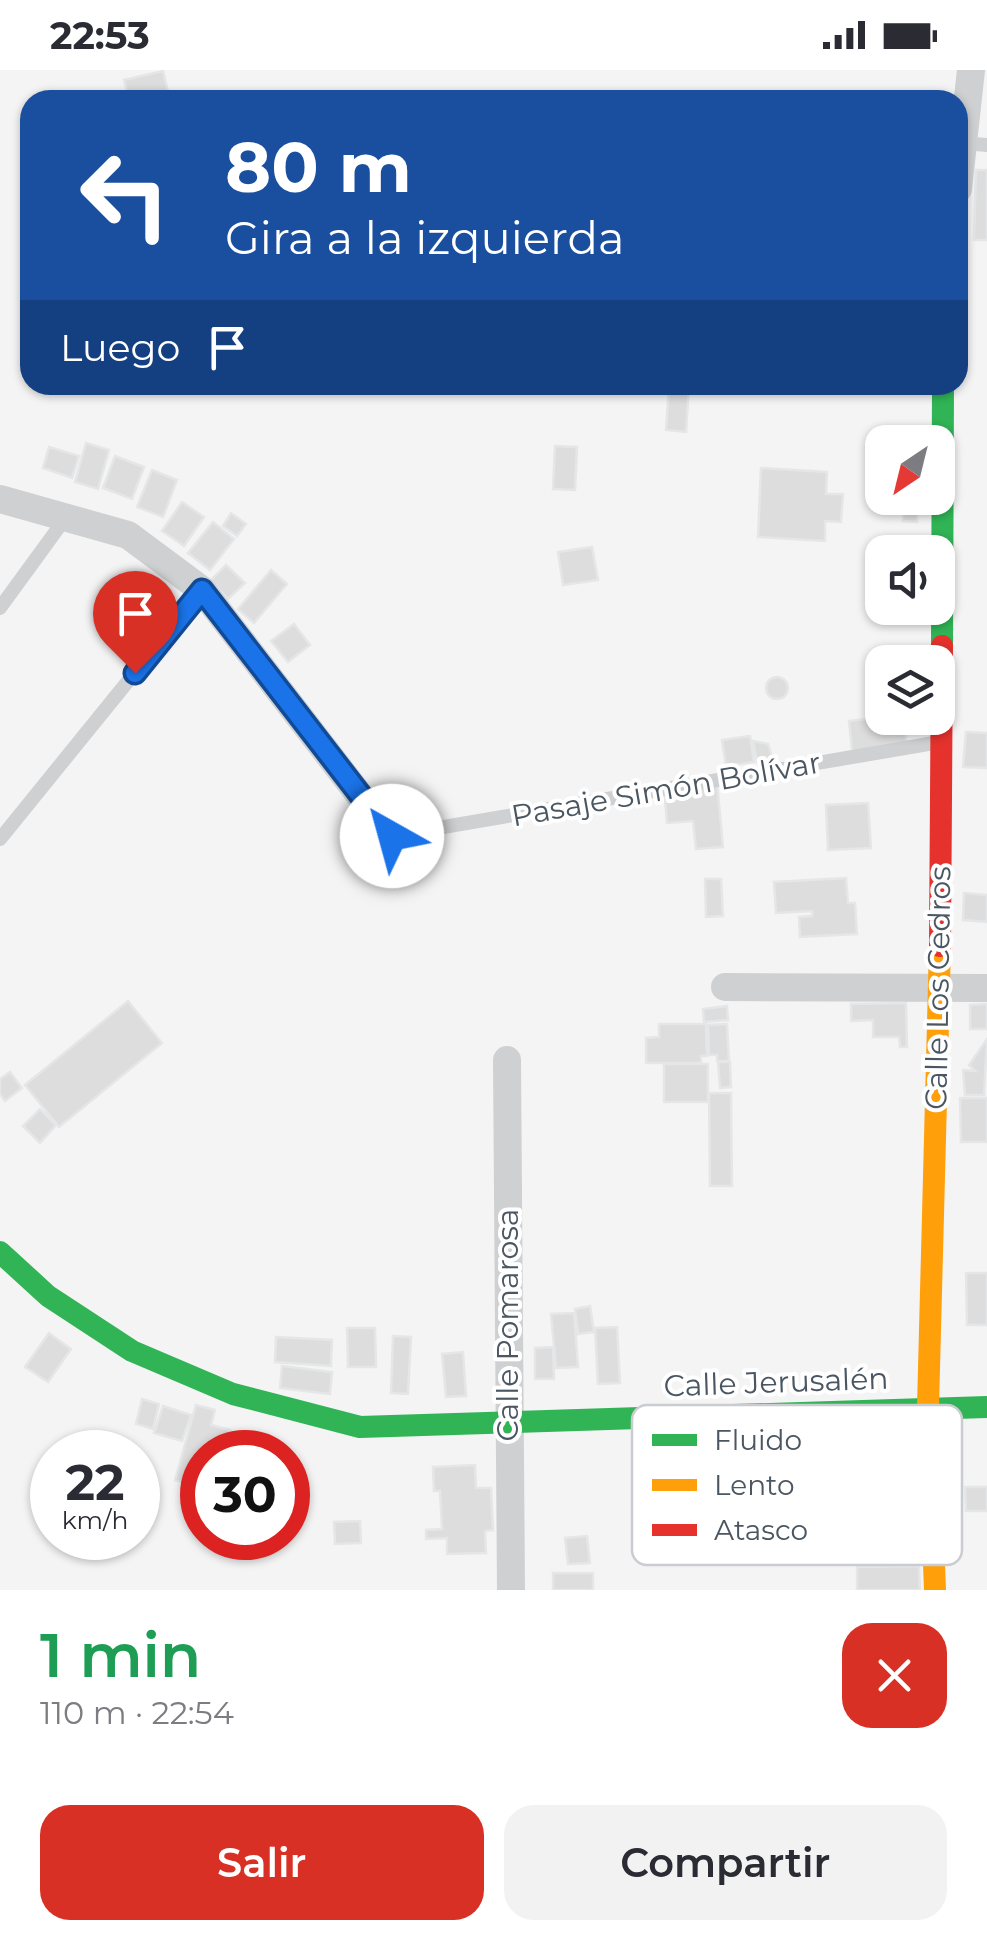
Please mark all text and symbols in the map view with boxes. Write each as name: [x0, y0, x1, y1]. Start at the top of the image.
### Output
text: 22:53: [50, 12, 150, 59]
text: 80 m: [225, 124, 412, 210]
icon: left: [60, 130, 190, 260]
text: Gira a la izquierda: [225, 210, 625, 265]
icon: arrive: [200, 320, 255, 375]
text: Luego: [60, 324, 180, 371]
north arrow: [865, 425, 955, 515]
map controls: [865, 425, 955, 735]
button: sound: [865, 535, 955, 625]
pin: [93, 571, 178, 674]
icon: arrive: [108, 586, 163, 641]
button: layers: [865, 645, 955, 735]
street label: Pasaje Simón Bolívar: [508, 744, 824, 834]
position arrow: [340, 784, 444, 888]
street label: Calle Los Cedros: [917, 866, 959, 1110]
street label: Calle Pomarosa: [489, 1208, 526, 1442]
street label: Calle Jerusalén: [663, 1360, 889, 1404]
legend: [632, 1405, 962, 1565]
text: Fluido: [714, 1423, 802, 1457]
speed limit sign: 30: [180, 1430, 310, 1560]
text: 22: [66, 1452, 125, 1513]
text: Lento: [714, 1468, 795, 1502]
text: km/h: [62, 1505, 128, 1535]
text: Atasco: [714, 1513, 808, 1547]
text: 1 min: [40, 1619, 201, 1692]
button: close: [842, 1623, 947, 1728]
text: 110 m · 22:54: [40, 1693, 234, 1732]
button: Salir: [40, 1805, 484, 1920]
button: Compartir: [504, 1805, 947, 1920]

